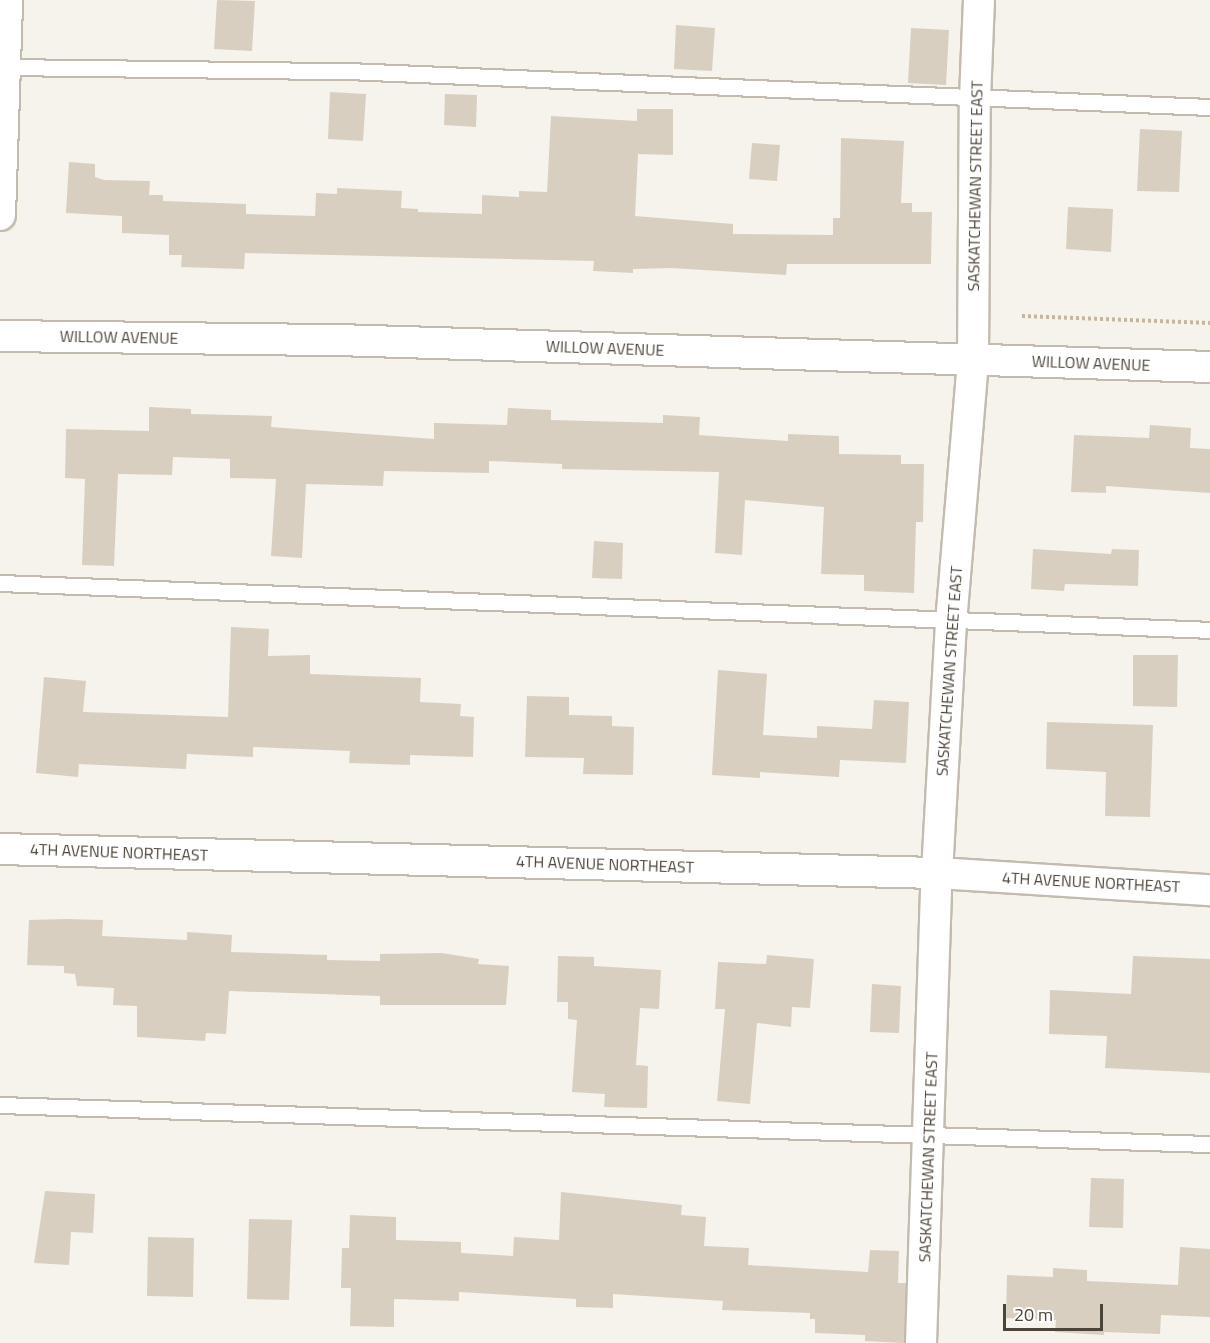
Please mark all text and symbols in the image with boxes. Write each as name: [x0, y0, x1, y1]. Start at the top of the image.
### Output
street label: SASKATCHEWAN STREET EAST: [964, 81, 986, 291]
street label: WILLOW AVENUE: [60, 326, 178, 348]
street label: WILLOW AVENUE: [545, 336, 665, 360]
street label: WILLOW AVENUE: [1031, 351, 1151, 375]
street label: SASKATCHEWAN STREET EAST: [932, 565, 966, 777]
street label: 4TH AVENUE NORTHEAST: [30, 839, 208, 865]
street label: 4TH AVENUE NORTHEAST: [516, 851, 694, 877]
street label: 4TH AVENUE NORTHEAST: [1002, 868, 1180, 896]
street label: SASKATCHEWAN STREET EAST: [915, 1051, 941, 1263]
scale bar: [1006, 1292, 1106, 1330]
text: 20 m: [1014, 1301, 1053, 1328]

